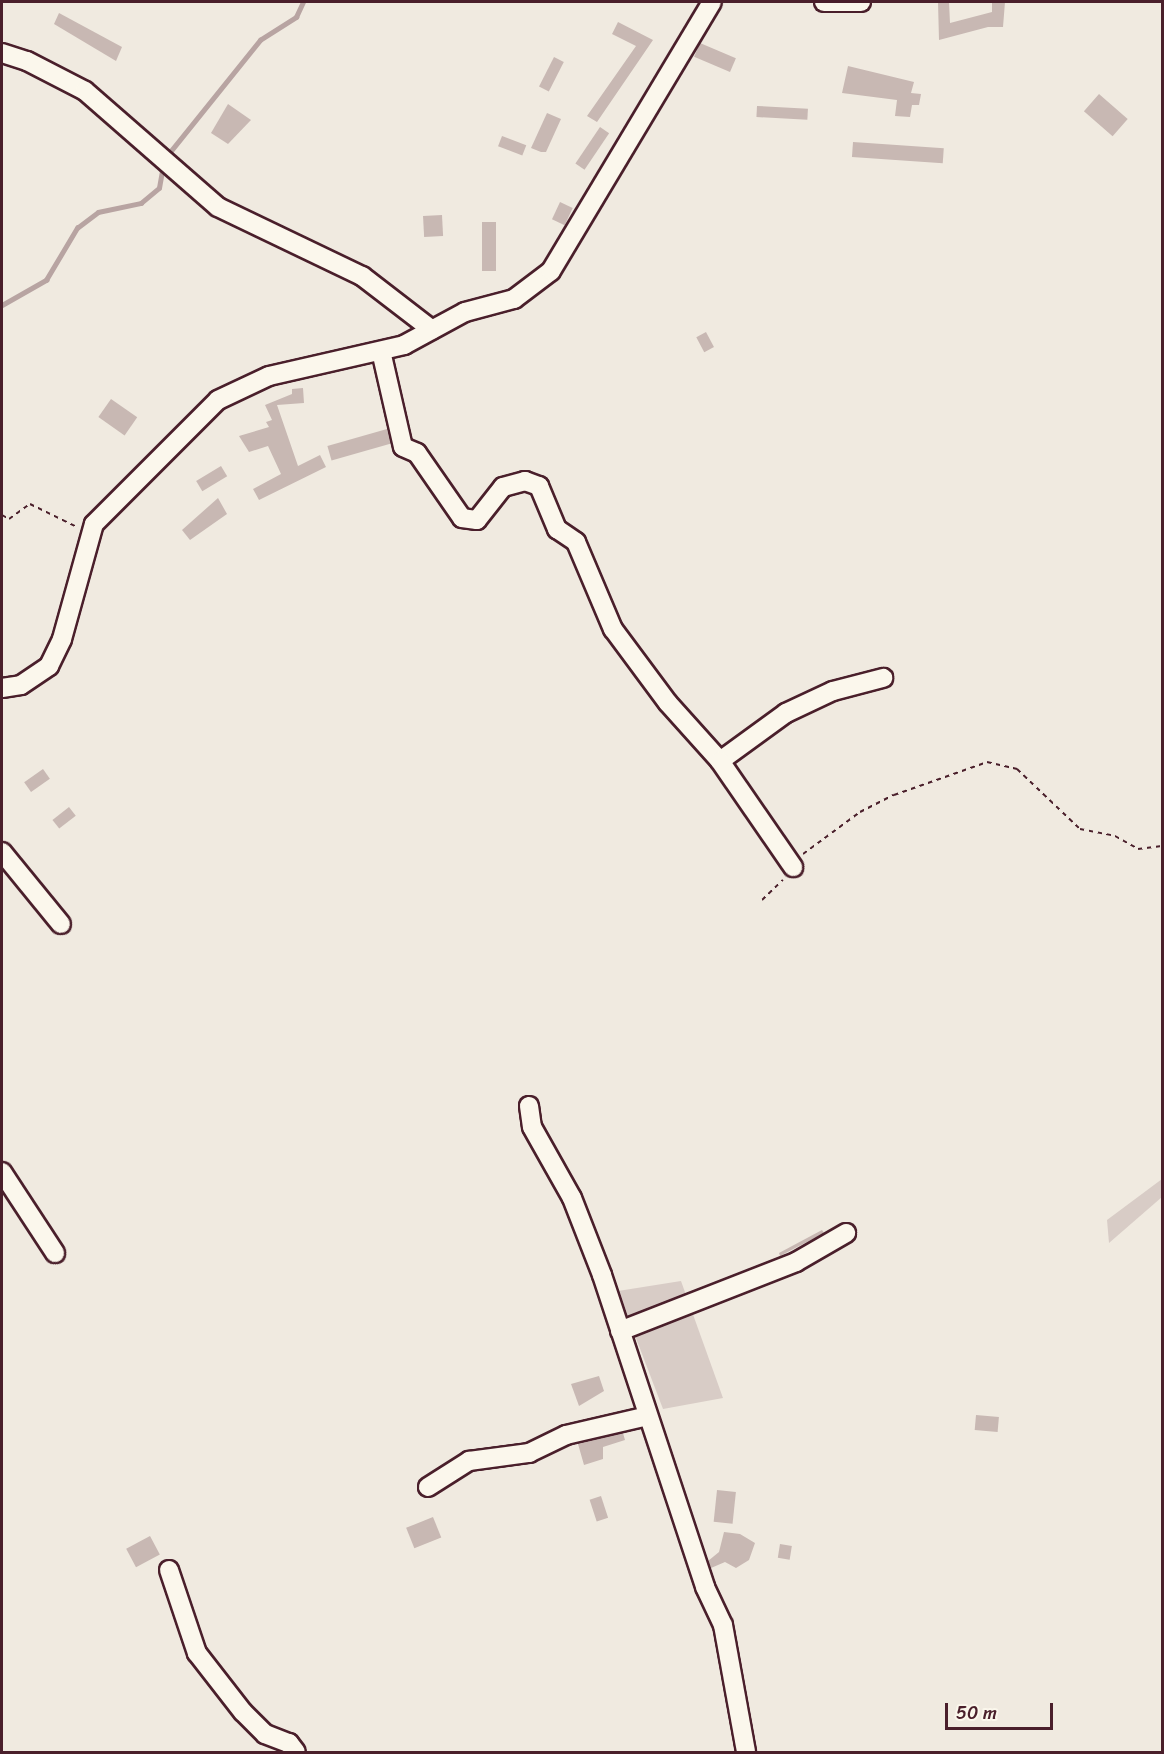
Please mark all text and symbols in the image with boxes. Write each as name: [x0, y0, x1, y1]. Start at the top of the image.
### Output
scale bar: [948, 1691, 1056, 1729]
text: 50 m: [956, 1697, 997, 1729]

